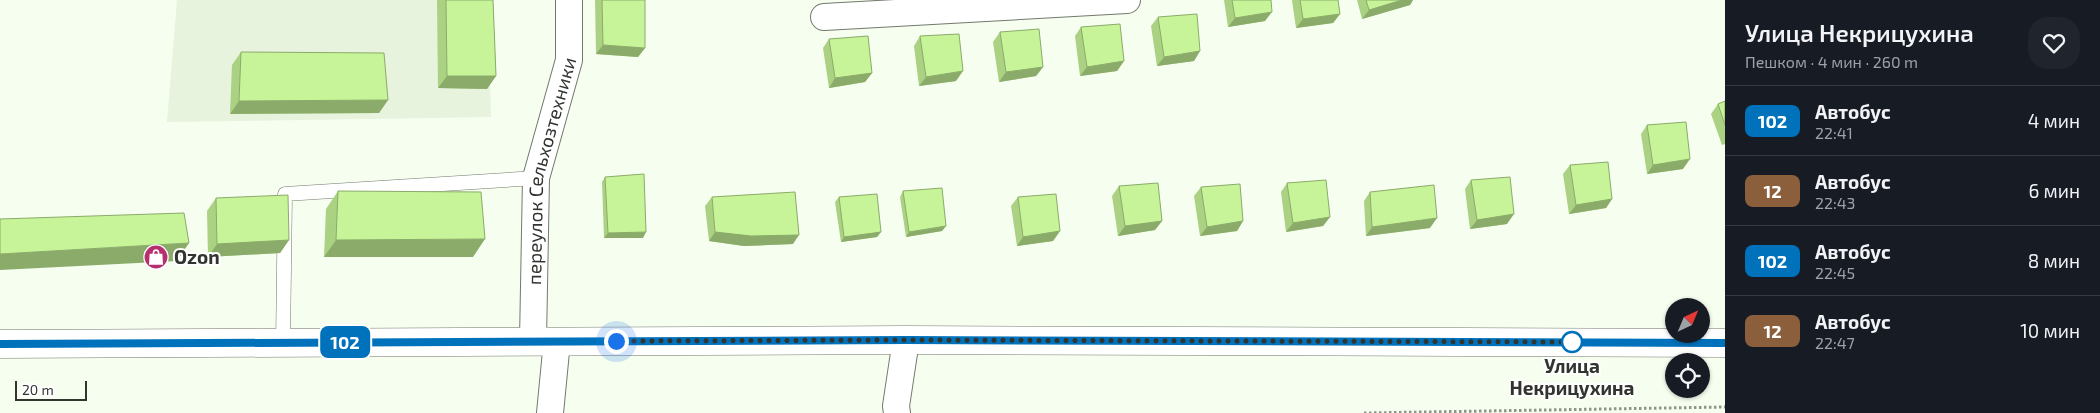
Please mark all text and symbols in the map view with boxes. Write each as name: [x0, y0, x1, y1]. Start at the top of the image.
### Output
button: heart: [2028, 17, 2080, 69]
text: Улица Некрицухина: [1745, 18, 1974, 47]
text: Пешком · 4 мин · 260 m: [1745, 52, 1918, 71]
street label: переулок Сельхозтехники: [522, 54, 580, 285]
text: Автобус: [1815, 100, 1891, 123]
text: 4 мин: [2028, 109, 2080, 132]
text: 102: [1758, 110, 1787, 132]
text: 22:41: [1815, 123, 1853, 142]
text: Автобус: [1815, 170, 1891, 193]
text: 6 мин: [2028, 179, 2080, 202]
text: 12: [1763, 180, 1782, 202]
text: 22:43: [1815, 193, 1856, 212]
text: Автобус: [1815, 240, 1891, 263]
shop icon: Ozon: [143, 244, 169, 270]
place label: Ozon: [174, 245, 220, 268]
text: 8 мин: [2028, 249, 2080, 272]
text: 102: [1758, 250, 1787, 272]
text: 22:45: [1815, 263, 1855, 282]
north arrow: [1665, 298, 1710, 342]
map controls: [1665, 298, 1710, 398]
text: Автобус: [1815, 310, 1891, 333]
text: 10 мин: [2020, 319, 2080, 342]
text: 12: [1763, 320, 1782, 342]
line badge: 102: [316, 326, 374, 358]
your location: [604, 329, 629, 354]
text: 102: [330, 331, 360, 353]
marker: Улица Некрицухина: [1561, 331, 1583, 353]
text: 22:47: [1815, 333, 1855, 352]
button: locate: [1665, 353, 1710, 398]
place label: Улица Некрицухина: [1510, 354, 1634, 399]
scale bar: [15, 378, 88, 401]
text: 20 m: [22, 381, 54, 398]

